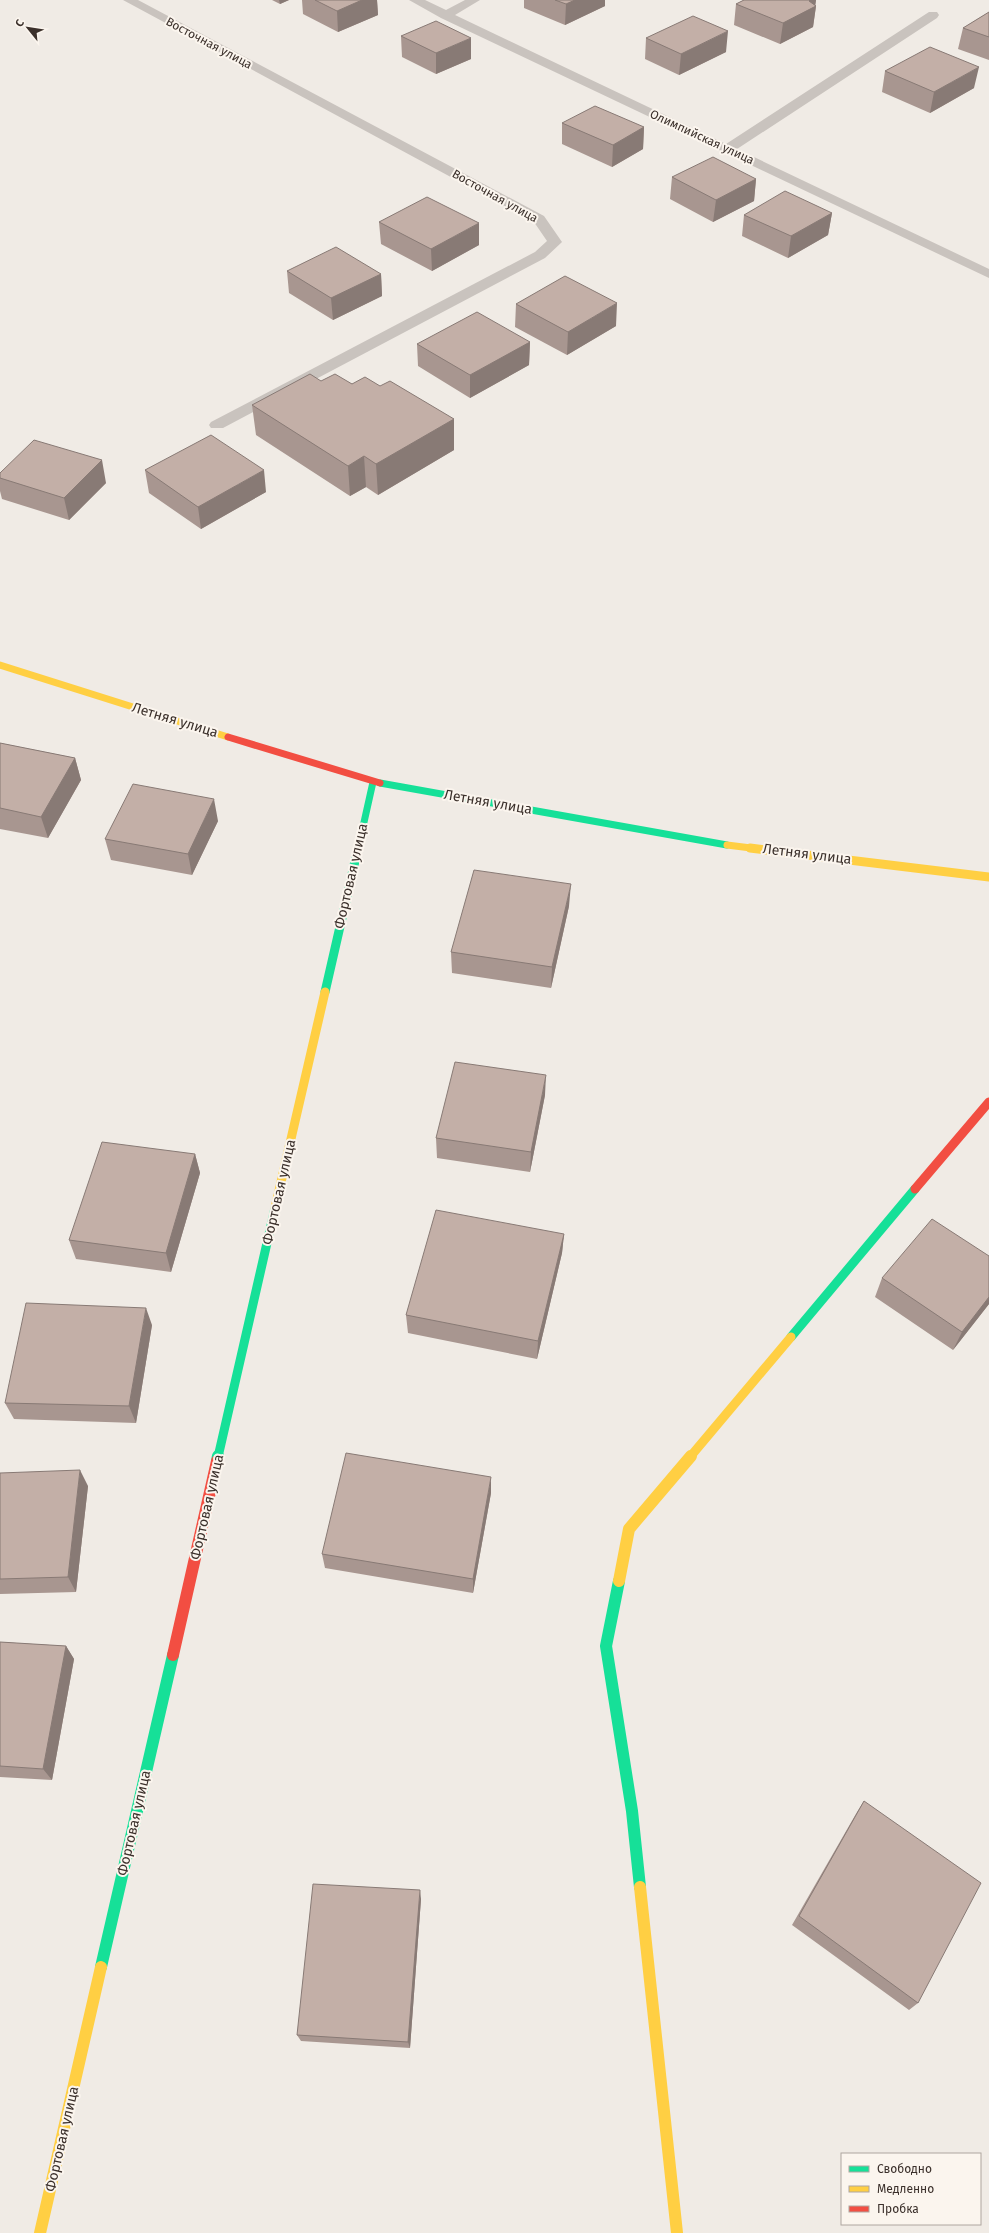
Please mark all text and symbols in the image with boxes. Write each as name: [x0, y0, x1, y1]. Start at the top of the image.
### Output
north arrow: [8, 8, 48, 48]
street label: Восточная улица: [163, 14, 255, 72]
text: С: [13, 17, 27, 29]
street label: Олимпийская улица: [648, 107, 756, 167]
street label: Восточная улица: [450, 167, 540, 225]
street label: Летняя улица: [130, 699, 220, 741]
street label: Летняя улица: [443, 786, 533, 818]
street label: Фортовая улица: [331, 822, 371, 930]
street label: Летняя улица: [762, 840, 852, 868]
street label: Фортовая улица: [259, 1138, 299, 1246]
street label: Фортовая улица: [187, 1453, 227, 1561]
street label: Фортовая улица: [114, 1769, 154, 1877]
street label: Фортовая улица: [42, 2085, 82, 2193]
legend: [841, 2153, 981, 2225]
text: Свободно: [877, 2162, 932, 2176]
text: Медленно: [877, 2182, 934, 2196]
text: Пробка: [877, 2202, 919, 2216]

